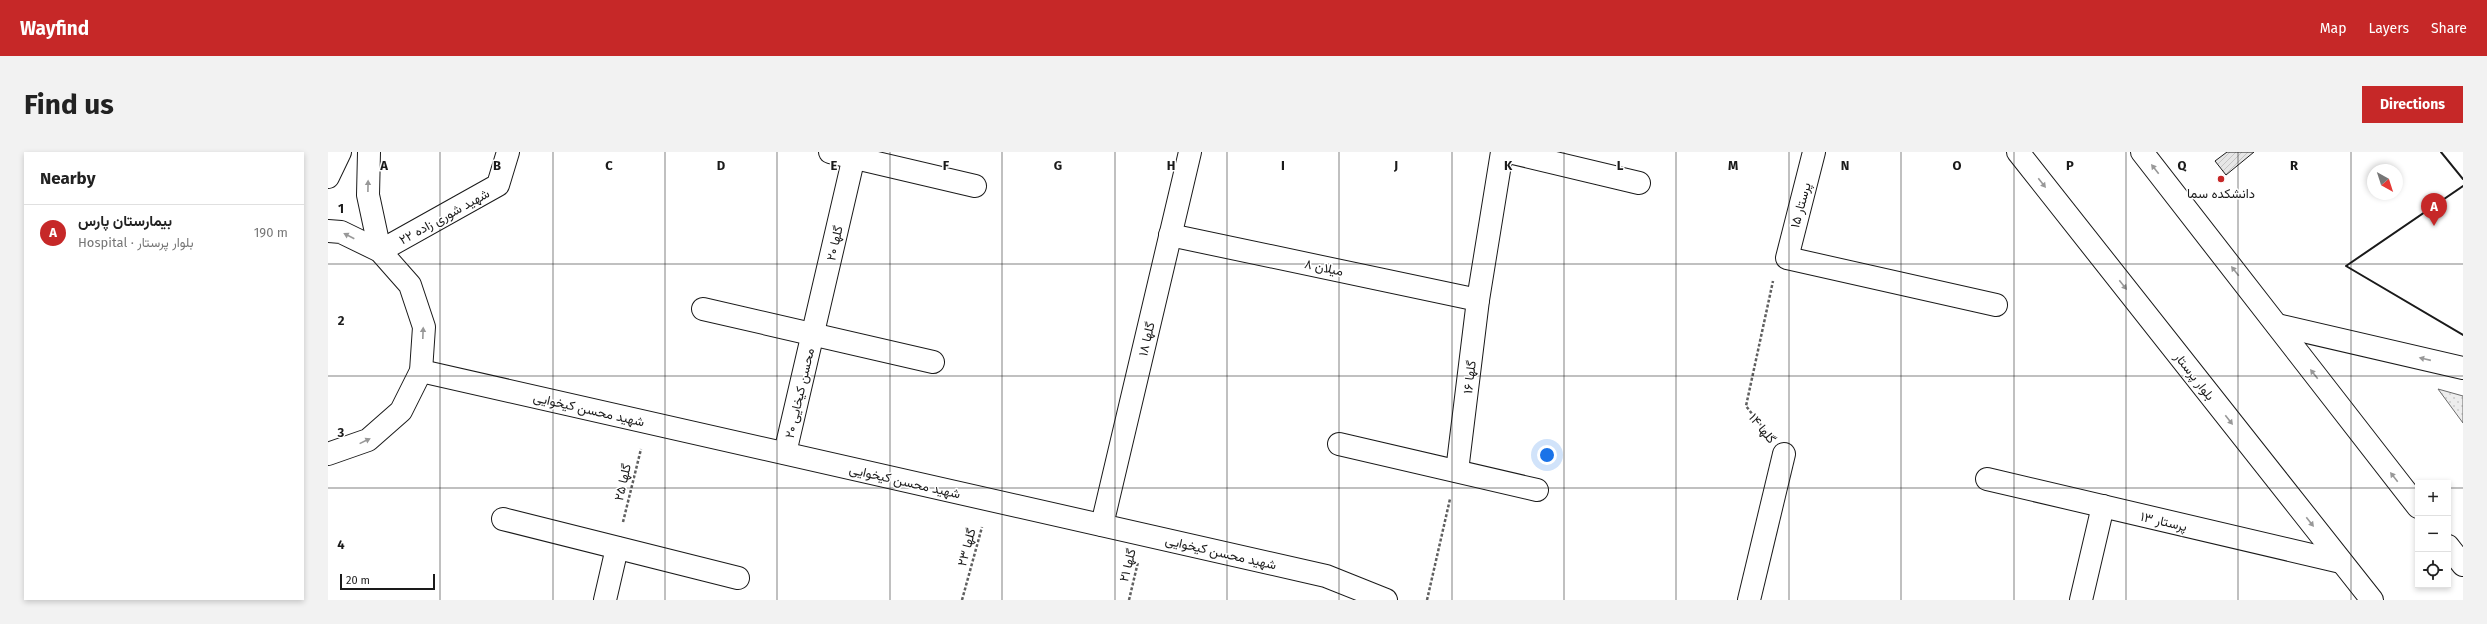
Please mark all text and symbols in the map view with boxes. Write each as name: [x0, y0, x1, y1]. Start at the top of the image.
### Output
text: Wayfind: [20, 17, 89, 40]
text: Map: [2320, 20, 2346, 37]
text: Layers: [2368, 20, 2409, 37]
text: Share: [2431, 20, 2467, 37]
button: Directions: [2362, 86, 2463, 123]
text: Find us: [24, 88, 114, 121]
text: A: [379, 158, 388, 173]
text: B: [493, 158, 501, 173]
text: C: [605, 158, 613, 173]
text: D: [717, 158, 726, 173]
text: E: [831, 158, 838, 173]
text: F: [943, 158, 950, 173]
text: G: [1054, 158, 1062, 173]
text: H: [1167, 158, 1175, 173]
text: I: [1281, 158, 1285, 173]
text: J: [1393, 158, 1398, 173]
text: K: [1504, 158, 1513, 173]
text: L: [1617, 158, 1624, 173]
text: M: [1728, 158, 1738, 173]
text: N: [1841, 158, 1849, 173]
text: O: [1953, 158, 1962, 173]
text: P: [2066, 158, 2074, 173]
text: Q: [2178, 158, 2188, 173]
text: R: [2290, 158, 2299, 173]
one-way arrow: [2151, 163, 2159, 174]
north arrow: [2367, 164, 2403, 200]
text: Nearby: [40, 168, 95, 189]
marker: دانشکده سما: [2216, 174, 2226, 184]
one-way arrow: [2038, 177, 2046, 188]
one-way arrow: [365, 179, 371, 192]
street label: پرستار ۱۵: [1787, 181, 1816, 230]
street label: شهید شوری زاده ۲۲: [397, 185, 492, 248]
place label: دانشکده سما: [2187, 186, 2255, 201]
pin: A: [2421, 193, 2447, 226]
text: 1: [338, 201, 344, 216]
text: بیمارستان پارس: [78, 212, 172, 230]
street label: گلها ۲۰: [823, 224, 847, 262]
text: A: [49, 225, 57, 240]
text: 190 m: [254, 225, 288, 240]
one-way arrow: [343, 233, 355, 239]
text: Hospital · بلوار پرستار: [78, 235, 194, 250]
street label: میلان ۸: [1303, 256, 1345, 280]
one-way arrow: [2230, 266, 2239, 277]
one-way arrow: [2118, 279, 2127, 290]
text: 2: [338, 313, 345, 328]
street label: گلها ۱۸: [1135, 320, 1159, 358]
one-way arrow: [420, 326, 426, 339]
street label: محسن کیخایی ۲۰: [782, 346, 818, 440]
street label: بلوار پرستار: [2169, 349, 2218, 404]
one-way arrow: [2419, 356, 2431, 362]
street label: گلها ۱۶: [1460, 359, 1480, 395]
one-way arrow: [2310, 368, 2319, 379]
street label: شهید محسن کیخوایی: [532, 389, 646, 431]
street label: گلها ۱۴: [1745, 410, 1779, 447]
one-way arrow: [2225, 414, 2233, 425]
text: 3: [337, 425, 345, 440]
one-way arrow: [359, 437, 371, 443]
your location: [1537, 445, 1557, 465]
street label: شهید محسن کیخوایی: [848, 461, 962, 503]
street label: گلها ۲۵: [611, 462, 635, 502]
one-way arrow: [2390, 471, 2398, 482]
map controls: [2415, 480, 2451, 588]
button: +: [2415, 480, 2451, 516]
street label: پرستار ۱۳: [2139, 509, 2189, 536]
one-way arrow: [2305, 516, 2314, 527]
button: −: [2415, 516, 2451, 552]
street label: گلها ۲۳: [954, 526, 980, 568]
street label: شهید محسن کیخوایی: [1164, 532, 1278, 574]
text: 4: [337, 537, 345, 552]
street label: گلها ۲۱: [1116, 547, 1140, 584]
button: locate: [2415, 552, 2451, 588]
scale bar: [340, 572, 435, 591]
text: 20 m: [346, 574, 370, 587]

